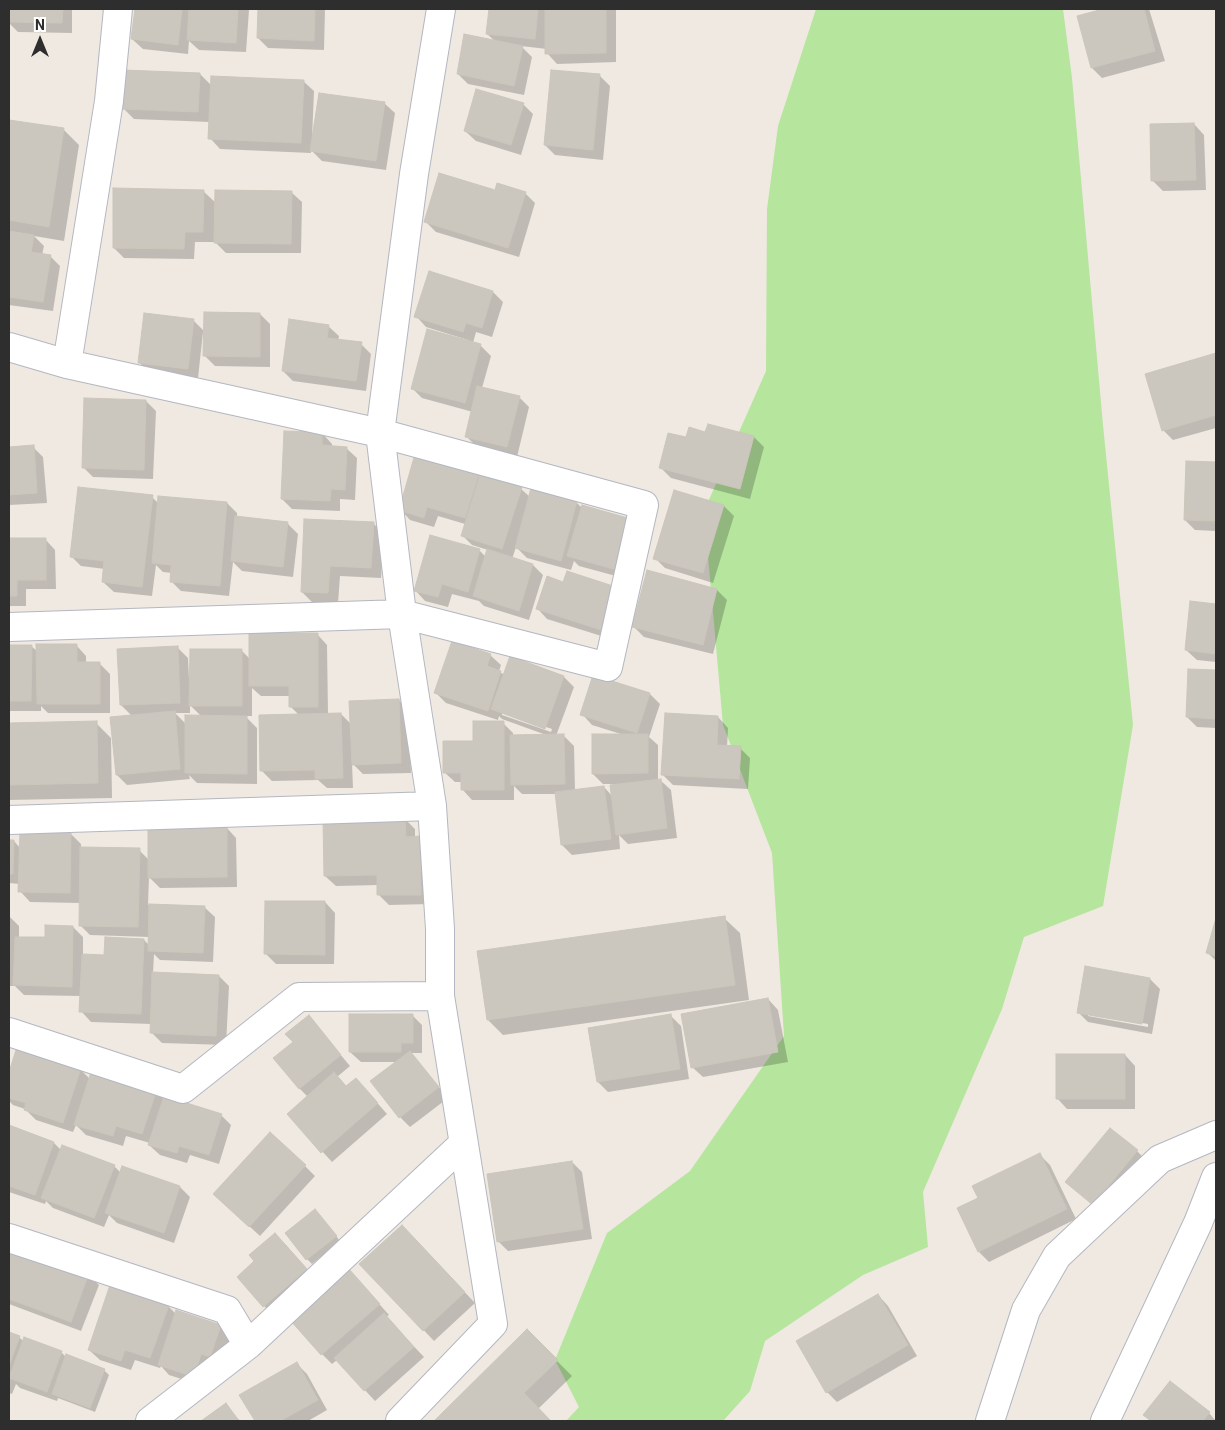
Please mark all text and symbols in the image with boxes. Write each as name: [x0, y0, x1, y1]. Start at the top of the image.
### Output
north arrow: [15, 15, 65, 65]
text: N: [35, 17, 45, 33]

